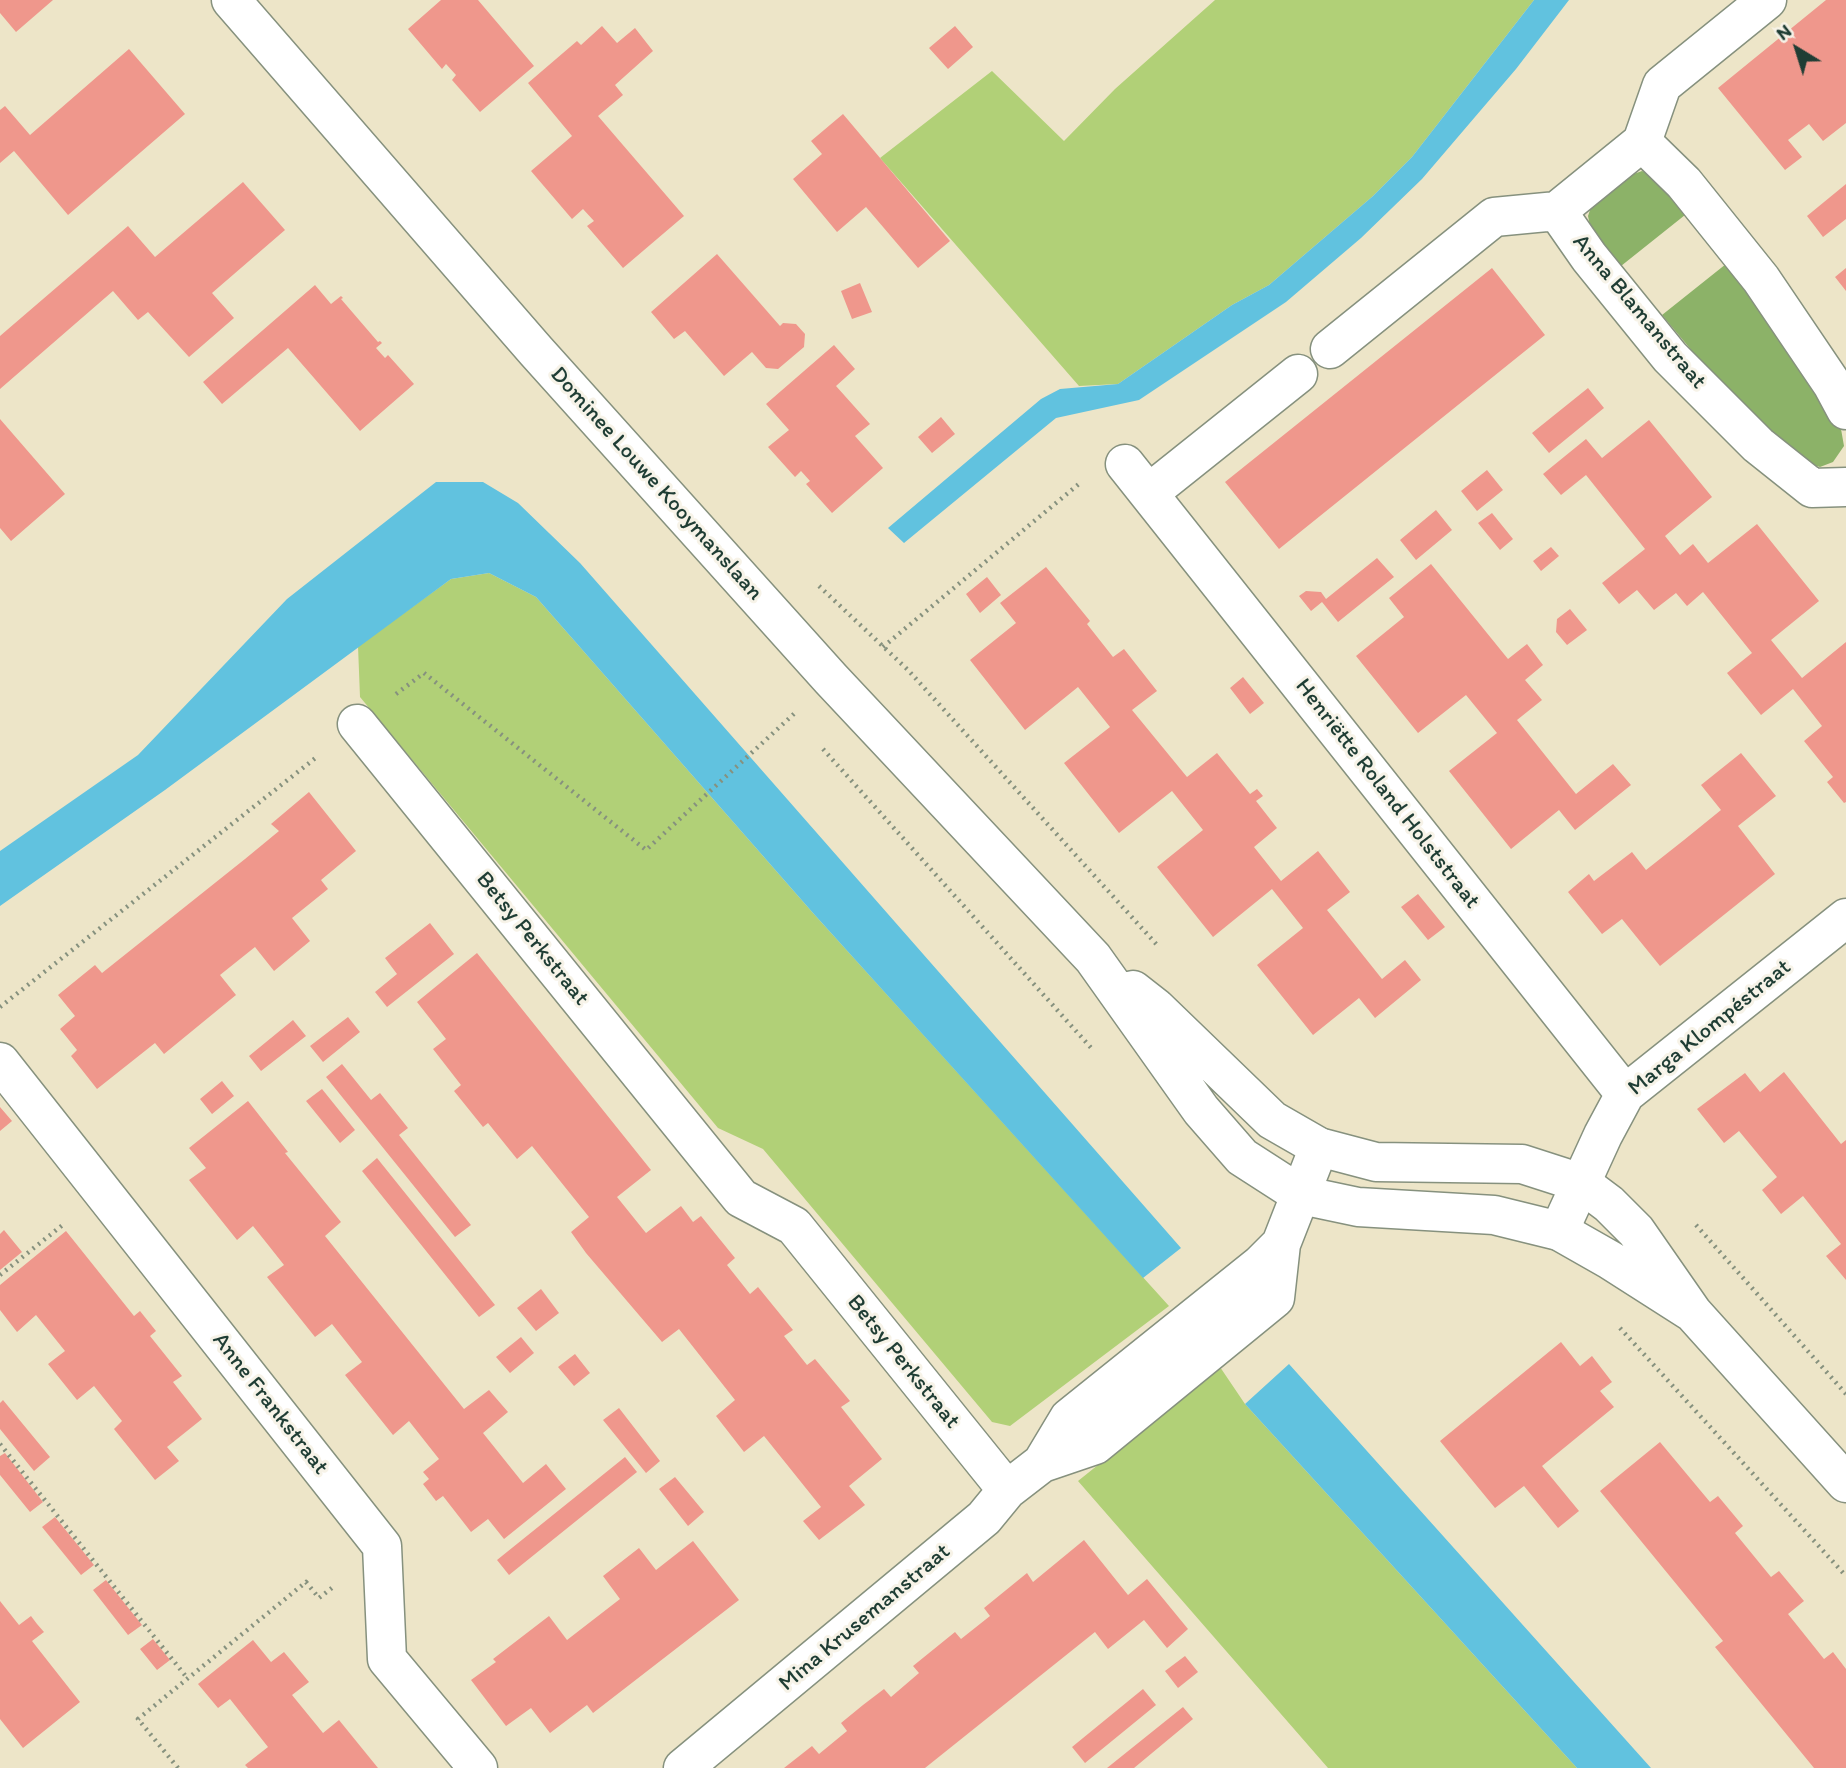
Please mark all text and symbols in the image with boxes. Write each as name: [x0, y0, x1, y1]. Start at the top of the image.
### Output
north arrow: [1762, 14, 1832, 84]
text: N: [1772, 19, 1796, 45]
street label: Anna Blamanstraat: [1566, 229, 1712, 395]
street label: Dominee Louwe Kooymanslaan: [544, 361, 768, 607]
street label: Henriëtte Roland Holststraat: [1289, 673, 1485, 915]
street label: Betsy Perkstraat: [469, 866, 595, 1012]
street label: Marga Klompéstraat: [1623, 954, 1797, 1102]
street label: Betsy Perkstraat: [840, 1289, 966, 1435]
street label: Anne Frankstraat: [206, 1327, 334, 1481]
street label: Mina Krusemanstraat: [774, 1538, 956, 1698]

